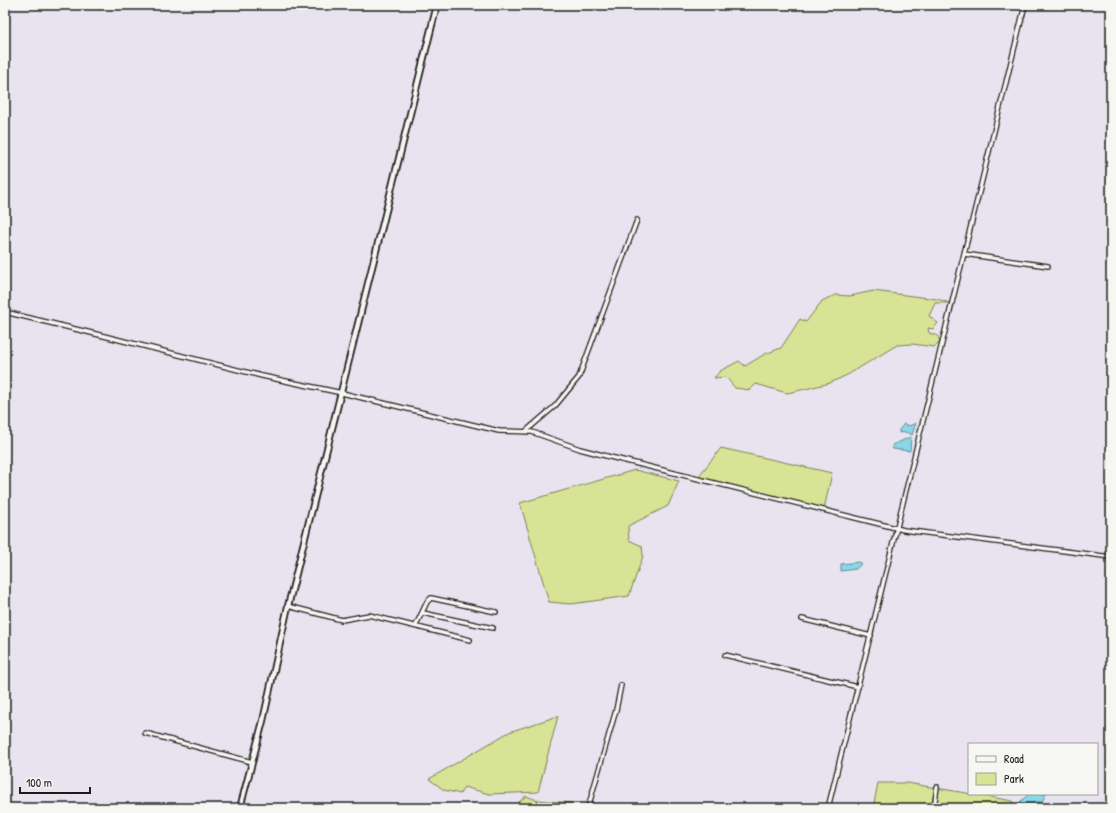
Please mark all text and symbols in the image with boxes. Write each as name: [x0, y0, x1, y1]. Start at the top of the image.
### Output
legend: [968, 743, 1098, 795]
text: Road: [1004, 750, 1024, 767]
scale bar: [20, 769, 90, 795]
text: Park: [1004, 770, 1024, 787]
text: 100 m: [26, 774, 52, 791]

